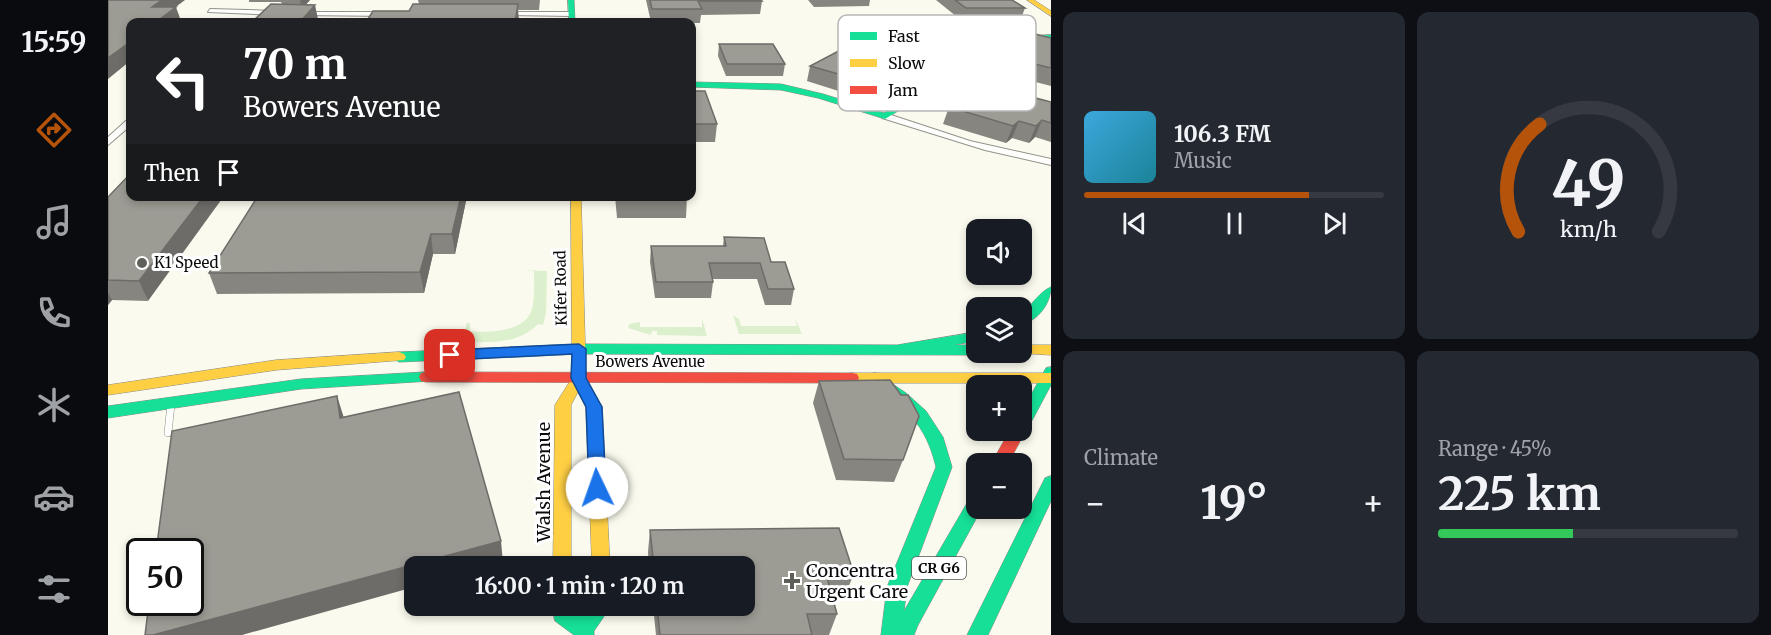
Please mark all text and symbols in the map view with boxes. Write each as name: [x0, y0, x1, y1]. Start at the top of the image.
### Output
legend: [838, 15, 1036, 111]
text: 15:59: [22, 25, 86, 59]
text: Fast: [888, 26, 921, 46]
text: 70 m: [243, 38, 347, 90]
icon: left: [144, 42, 222, 120]
text: Slow: [888, 53, 926, 73]
text: Jam: [887, 80, 918, 100]
text: Bowers Avenue: [243, 90, 440, 124]
icon: directions: [33, 109, 75, 151]
text: 106.3 FM: [1174, 120, 1271, 148]
text: 49: [1551, 146, 1625, 224]
text: Music: [1174, 148, 1232, 173]
icon: arrive: [212, 156, 245, 189]
text: Then: [144, 159, 200, 187]
icon: music: [33, 201, 75, 243]
icon: previous: [1118, 207, 1151, 240]
icon: pause: [1218, 207, 1251, 240]
icon: next: [1318, 207, 1351, 240]
text: km/h: [1560, 217, 1616, 244]
map controls: [966, 219, 1032, 519]
button: sound: [966, 219, 1032, 285]
street label: Kifer Road: [550, 250, 571, 326]
place label: K1 Speed: [154, 253, 219, 272]
marker: K1 Speed: [135, 256, 149, 270]
icon: phone: [33, 292, 75, 334]
button: layers: [966, 297, 1032, 363]
pin: [424, 329, 475, 380]
icon: arrive: [433, 338, 466, 371]
street label: Bowers Avenue: [595, 352, 705, 371]
button: +: [966, 375, 1032, 441]
icon: climate: [33, 384, 75, 426]
street label: Walsh Avenue: [532, 422, 555, 543]
text: Range · 45%: [1438, 436, 1552, 461]
text: Climate: [1084, 445, 1158, 470]
button: −: [966, 453, 1032, 519]
position arrow: [565, 456, 629, 520]
text: 225 km: [1438, 466, 1601, 522]
text: 19°: [1200, 475, 1268, 531]
icon: car: [33, 476, 75, 518]
text: −: [1084, 483, 1106, 524]
text: +: [1362, 483, 1384, 524]
speed limit sign: 50: [126, 538, 204, 616]
road number: CR G6: [912, 557, 966, 579]
place label: Concentra Urgent Care: [806, 559, 908, 603]
icon: filters: [33, 568, 75, 610]
text: 16:00 · 1 min · 120 m: [475, 572, 684, 600]
marker: Concentra Urgent Care: [783, 572, 801, 590]

